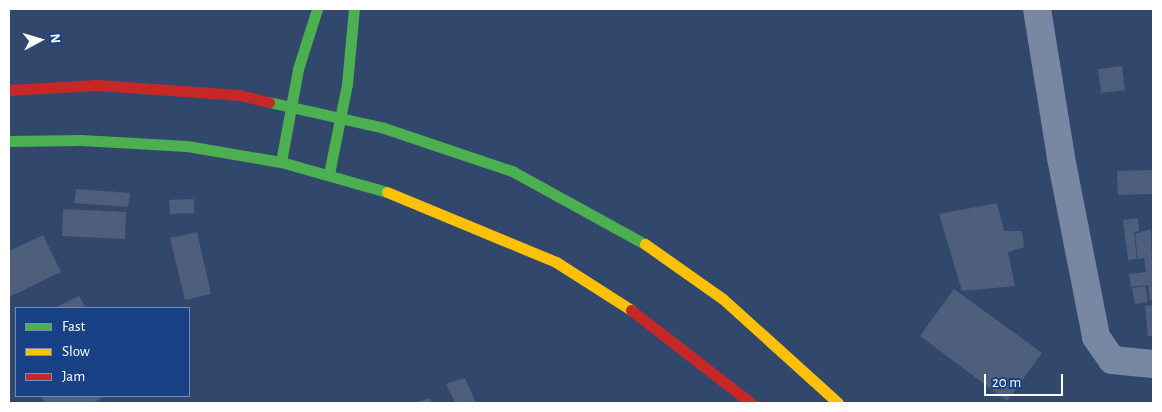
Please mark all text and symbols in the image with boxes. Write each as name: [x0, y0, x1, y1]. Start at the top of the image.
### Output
north arrow: [15, 15, 65, 65]
text: N: [47, 33, 62, 44]
legend: [15, 307, 190, 397]
text: Fast: [62, 319, 85, 334]
text: Slow: [62, 344, 90, 359]
scale bar: [987, 364, 1066, 396]
text: Jam: [62, 369, 85, 384]
text: 20 m: [992, 375, 1021, 390]

